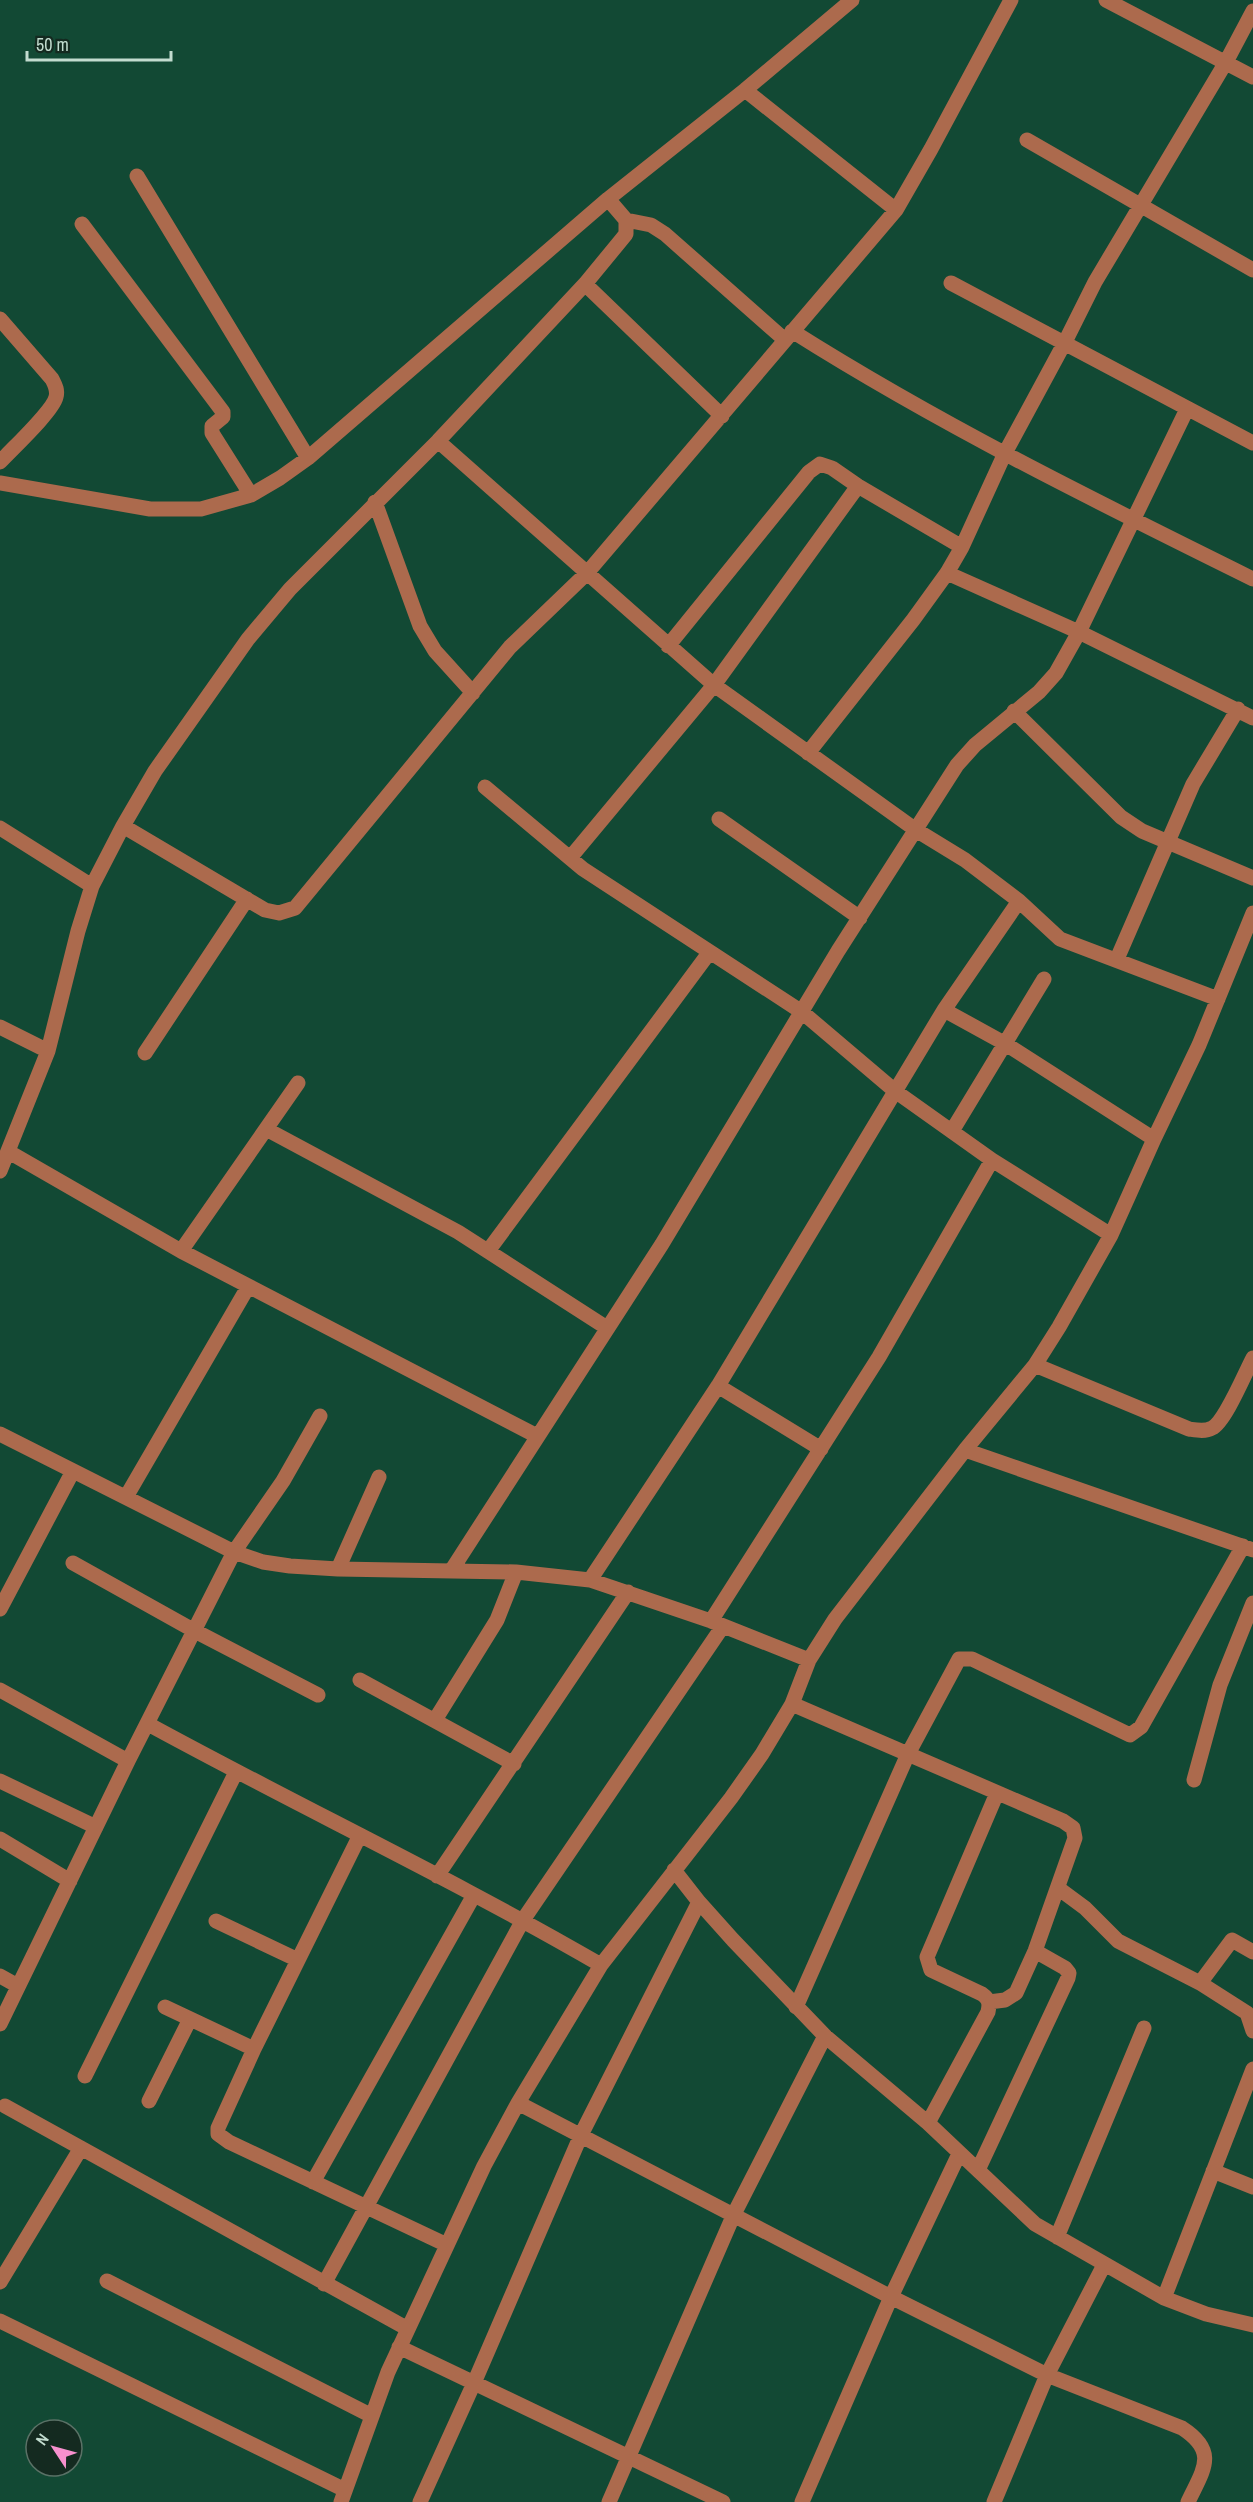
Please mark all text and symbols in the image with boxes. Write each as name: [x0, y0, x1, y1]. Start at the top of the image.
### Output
scale bar: [27, 24, 171, 62]
text: 50 m: [36, 32, 69, 57]
north arrow: [24, 2418, 84, 2478]
text: N: [30, 2429, 54, 2449]

